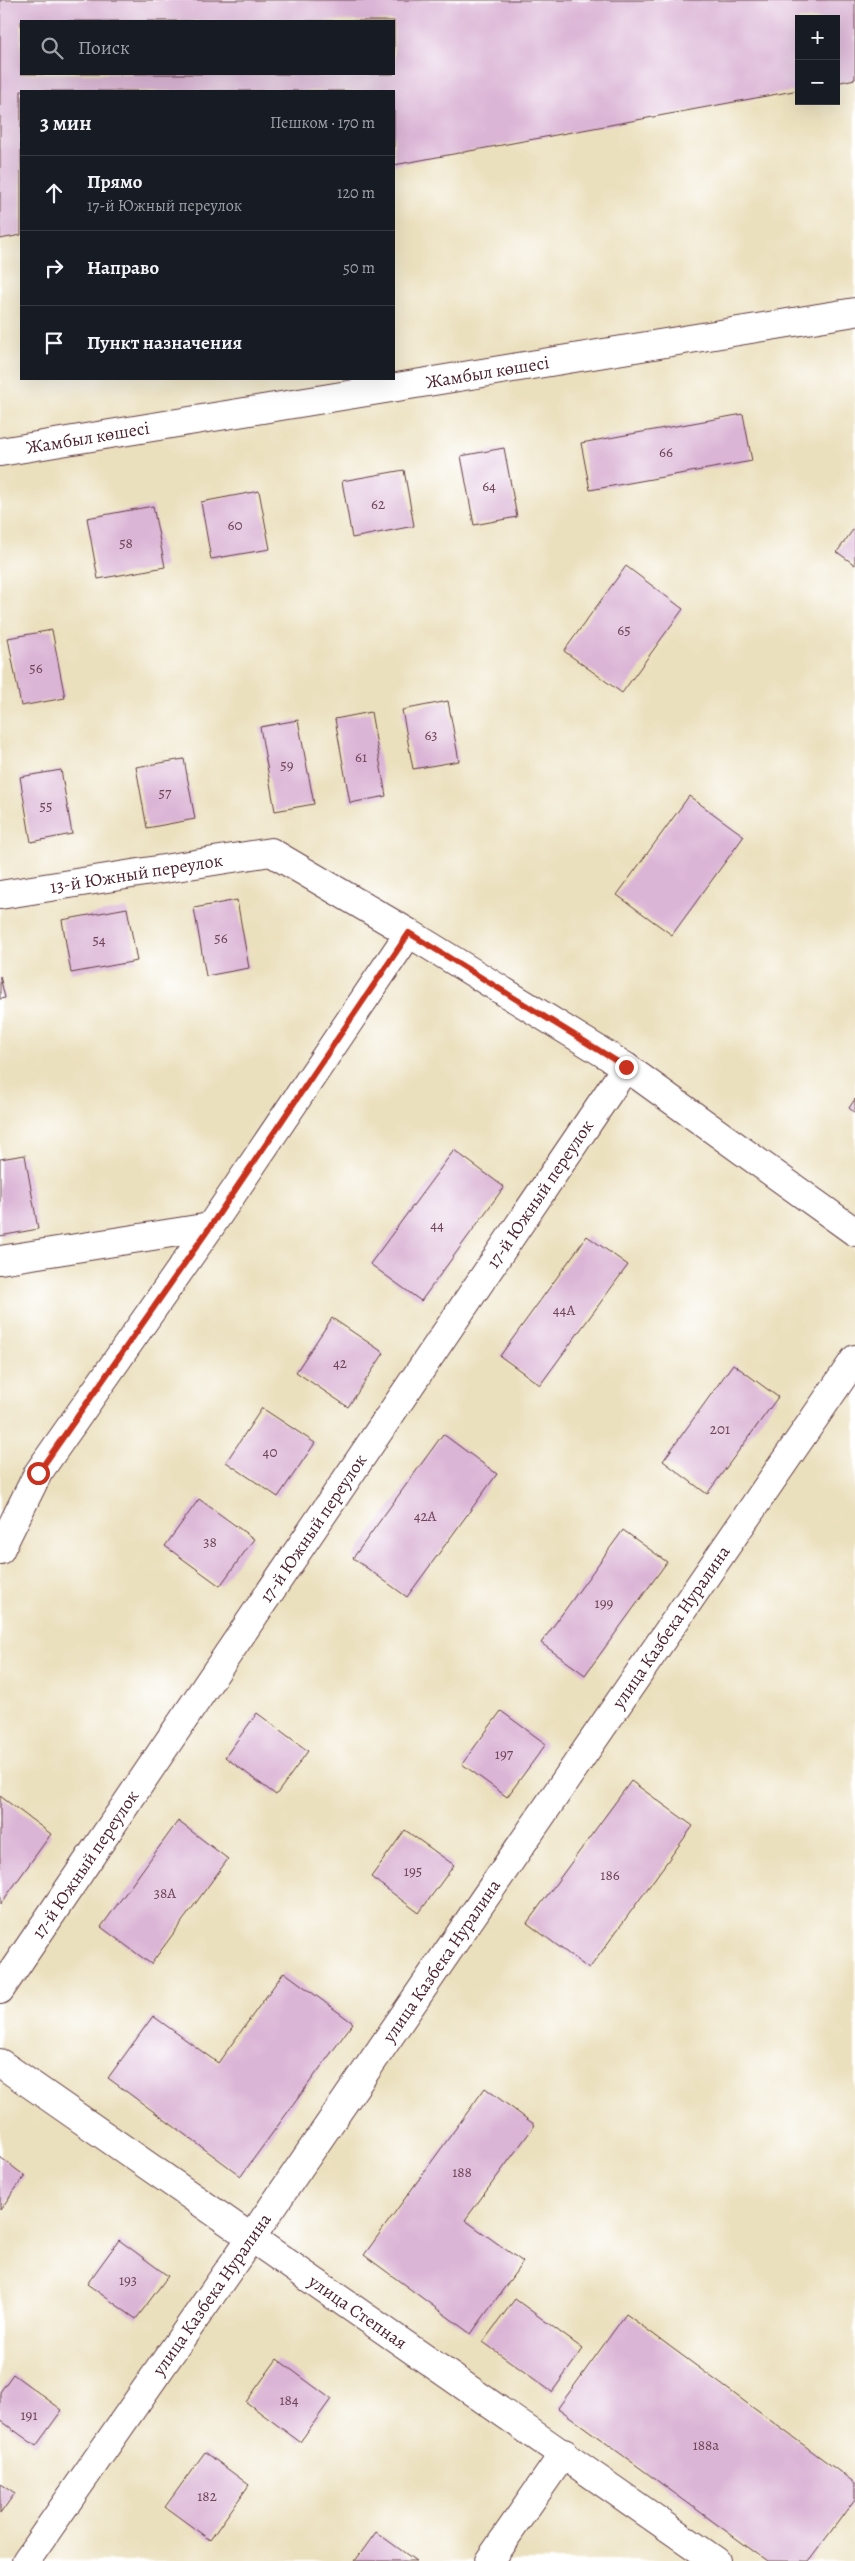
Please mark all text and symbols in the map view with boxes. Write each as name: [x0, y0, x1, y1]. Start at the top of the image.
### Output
map controls: [795, 15, 840, 105]
button: +: [795, 15, 840, 60]
search box: [20, 20, 395, 75]
icon: search: [38, 34, 66, 62]
text: Поиск: [78, 35, 130, 61]
button: −: [795, 60, 840, 105]
text: 3 мин: [40, 109, 92, 137]
text: Пешком · 170 m: [270, 112, 375, 134]
text: Прямо: [87, 169, 142, 195]
icon: ahead: [40, 179, 68, 207]
text: 120 m: [337, 182, 375, 204]
text: 17-й Южный переулок: [87, 195, 242, 217]
icon: right: [40, 254, 68, 282]
text: Направо: [87, 255, 159, 281]
text: 50 m: [343, 257, 375, 279]
icon: arrive: [40, 329, 68, 357]
text: Пункт назначения: [87, 330, 242, 356]
street label: Жамбыл көшесі: [424, 350, 551, 394]
street label: Жамбыл көшесі: [24, 416, 151, 460]
house number: 66: [659, 442, 673, 462]
house number: 64: [482, 476, 496, 496]
house number: 62: [371, 494, 385, 514]
house number: 60: [228, 515, 242, 535]
house number: 58: [119, 533, 133, 553]
house number: 65: [617, 620, 631, 640]
house number: 56: [29, 658, 43, 678]
house number: 63: [424, 725, 438, 745]
house number: 61: [355, 747, 367, 767]
house number: 59: [280, 755, 294, 775]
house number: 57: [159, 783, 172, 803]
house number: 55: [40, 796, 52, 816]
street label: 13-й Южный переулок: [48, 848, 224, 899]
house number: 56: [214, 928, 228, 948]
house number: 54: [92, 930, 106, 950]
route end: [615, 1056, 638, 1079]
street label: 17-й Южный переулок: [481, 1115, 599, 1273]
house number: 44: [430, 1215, 444, 1235]
house number: 44А: [553, 1300, 575, 1320]
house number: 42: [333, 1353, 347, 1373]
house number: 201: [710, 1419, 730, 1439]
house number: 40: [263, 1442, 277, 1462]
street label: 17-й Южный переулок: [254, 1449, 372, 1607]
route start: [27, 1462, 50, 1485]
house number: 42А: [414, 1506, 437, 1526]
house number: 38: [203, 1532, 217, 1552]
street label: улица Казбека Нуралина: [606, 1540, 736, 1714]
house number: 199: [595, 1593, 614, 1613]
house number: 197: [495, 1744, 514, 1764]
street label: 17-й Южный переулок: [26, 1785, 144, 1943]
house number: 195: [404, 1861, 422, 1881]
house number: 186: [600, 1865, 620, 1885]
street label: улица Казбека Нуралина: [376, 1874, 506, 2048]
house number: 38А: [154, 1883, 176, 1903]
house number: 188: [452, 2162, 472, 2182]
street label: улица Казбека Нуралина: [146, 2208, 277, 2381]
street label: улица Степная: [303, 2269, 412, 2355]
house number: 193: [119, 2270, 137, 2290]
house number: 184: [279, 2390, 299, 2410]
house number: 191: [20, 2405, 38, 2425]
house number: 188а: [693, 2435, 719, 2455]
house number: 182: [197, 2486, 217, 2506]

